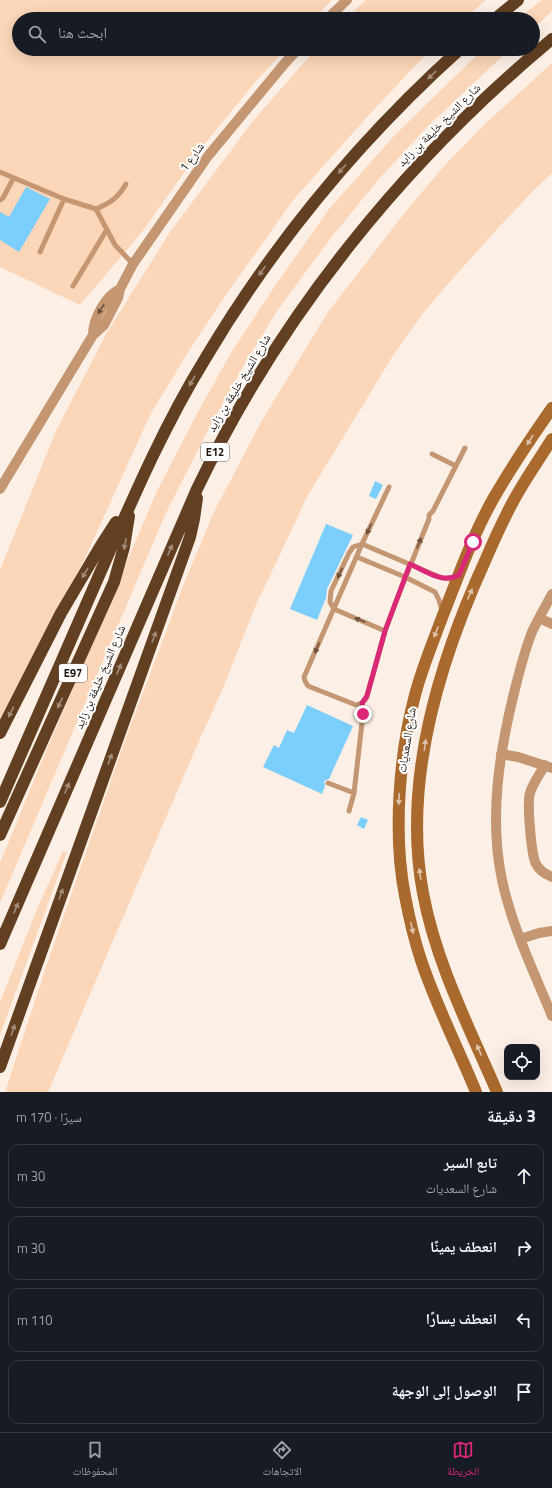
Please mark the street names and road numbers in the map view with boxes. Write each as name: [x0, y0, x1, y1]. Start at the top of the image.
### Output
street label: شارع الشيخ خليفة بن زايد: [392, 78, 485, 171]
street label: شارع 1: [174, 138, 209, 175]
street label: شارع الشيخ خليفة بن زايد: [202, 330, 276, 435]
road number: E12: [201, 443, 229, 461]
street label: شارع الشيخ خليفة بن زايد: [69, 622, 130, 732]
road number: E97: [59, 664, 87, 682]
street label: شارع السعديات: [392, 706, 421, 774]

